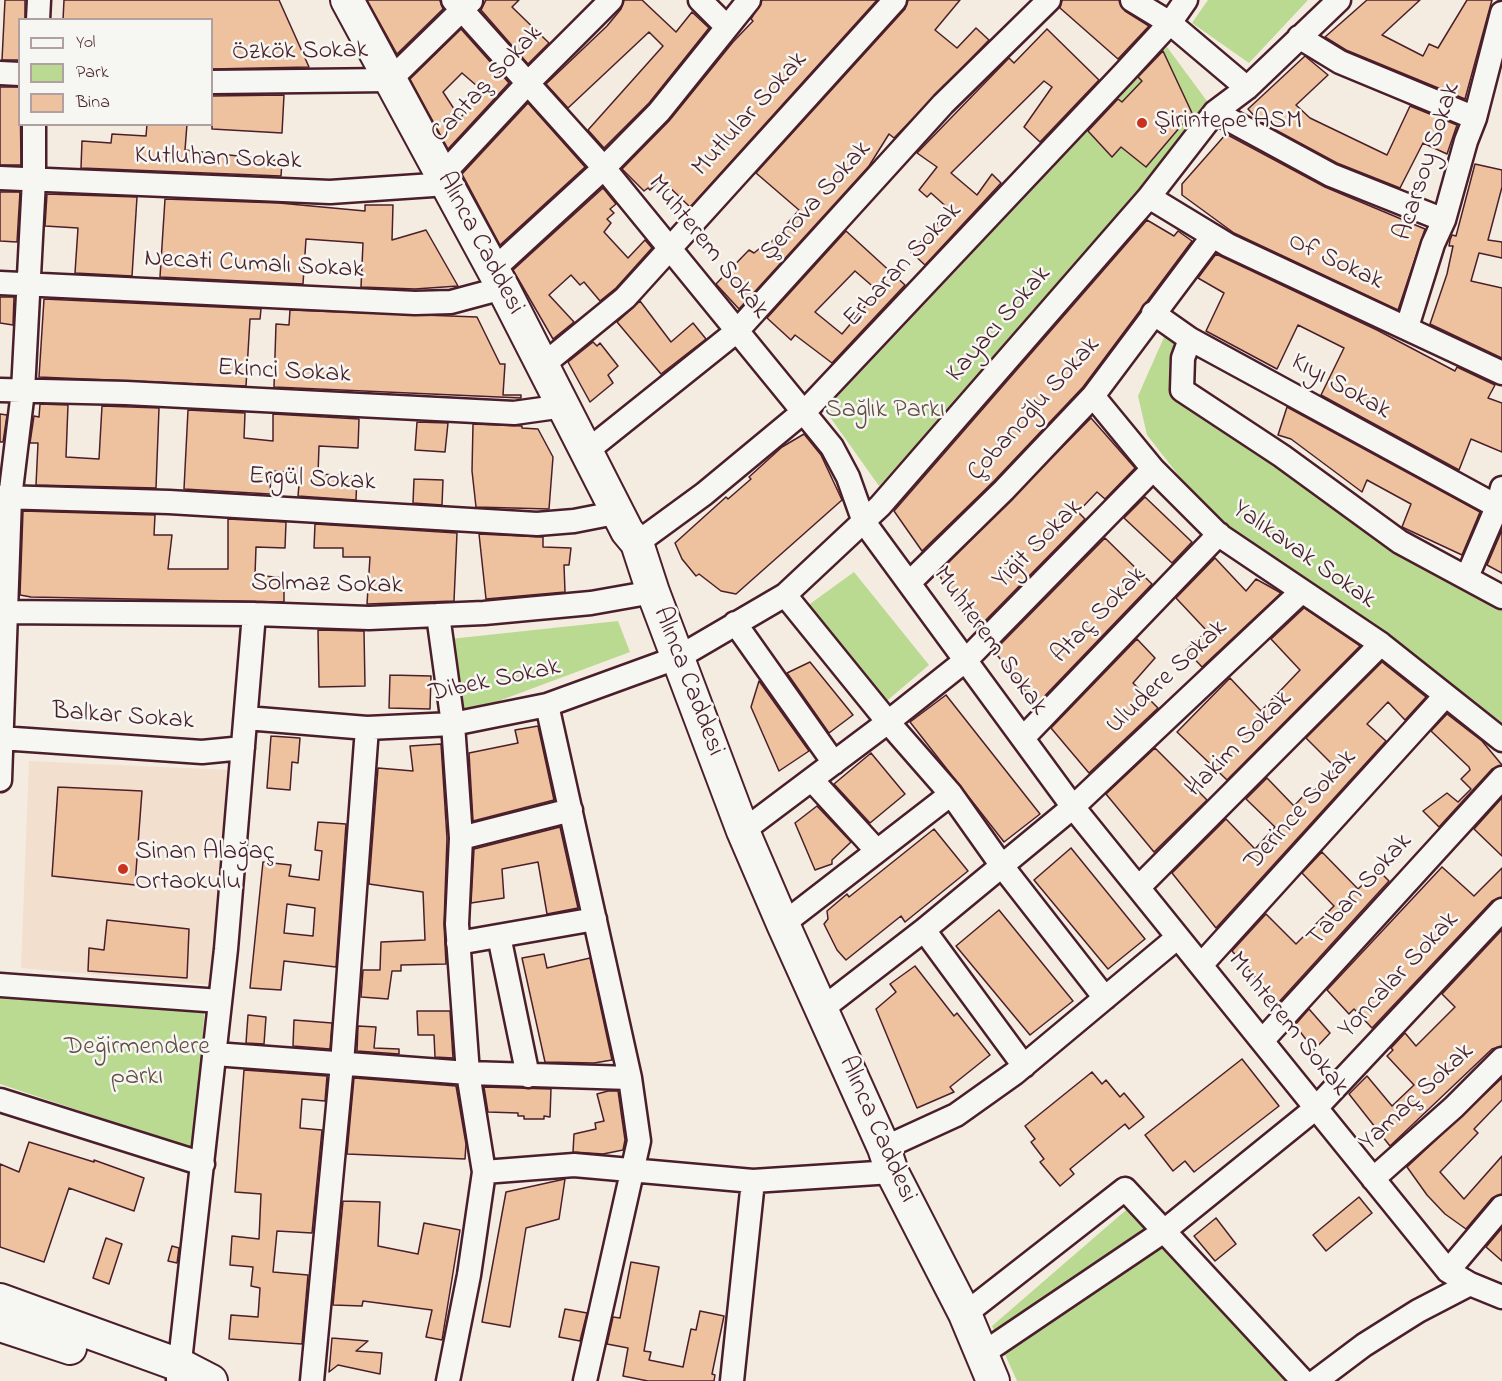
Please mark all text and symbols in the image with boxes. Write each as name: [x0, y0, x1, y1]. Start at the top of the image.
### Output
legend: [18, 18, 213, 126]
street label: Cantaş Sokak: [425, 20, 551, 150]
text: Yol: [76, 30, 96, 56]
street label: Özkök Sokak: [232, 36, 368, 70]
street label: Mutlular Sokak: [687, 46, 815, 184]
text: Park: [76, 60, 109, 86]
street label: Acarsoy Sokak: [1389, 79, 1469, 245]
text: Bina: [76, 90, 110, 116]
place label: Şirintepe ASM: [1154, 107, 1302, 139]
marker: Şirintepe ASM: [1135, 116, 1149, 130]
street label: Şenova Sokak: [755, 135, 879, 269]
street label: Kutluhan Sokak: [134, 141, 302, 179]
street label: Alınca Caddesi: [428, 167, 530, 321]
street label: Muhterem Sokak: [640, 170, 774, 326]
street label: Erbaran Sokak: [838, 197, 970, 335]
street label: Of Sokak: [1282, 227, 1388, 299]
street label: Necati Cumalı Sokak: [143, 245, 365, 287]
street label: Kayacı Sokak: [941, 260, 1059, 390]
street label: Çobanoğlu Sokak: [962, 331, 1108, 489]
street label: Kıyı Sokak: [1285, 348, 1395, 428]
street label: Ekinci Sokak: [216, 354, 352, 392]
park label: Sağlık Parkı: [825, 396, 945, 428]
street label: Ergül Sokak: [248, 462, 376, 500]
street label: Yiğit Sokak: [987, 493, 1091, 597]
street label: Yalıkavak Sokak: [1225, 495, 1381, 617]
street label: Ataç Sokak: [1046, 561, 1154, 671]
street label: Muhterem Sokak: [925, 562, 1053, 722]
street label: Solmaz Sokak: [251, 569, 403, 603]
street label: Alınca Caddesi: [644, 603, 730, 761]
street label: Uludere Sokak: [1101, 614, 1235, 742]
street label: Dibek Sokak: [427, 653, 563, 711]
street label: Hakim Sokak: [1180, 685, 1300, 805]
street label: Balkar Sokak: [51, 697, 195, 739]
street label: Derince Sokak: [1239, 744, 1365, 878]
street label: Taban Sokak: [1302, 828, 1420, 954]
place label: Sinan Alağaç Ortaokulu: [135, 838, 274, 900]
marker: Sinan Alağaç Ortaokulu: [116, 862, 130, 876]
street label: Yoncalar Sokak: [1333, 906, 1467, 1046]
street label: Muhterem Sokak: [1220, 947, 1354, 1103]
park label: Değirmendere parkı: [64, 1033, 210, 1094]
street label: Yamaç Sokak: [1355, 1037, 1481, 1159]
street label: Alınca Caddesi: [830, 1052, 922, 1208]

